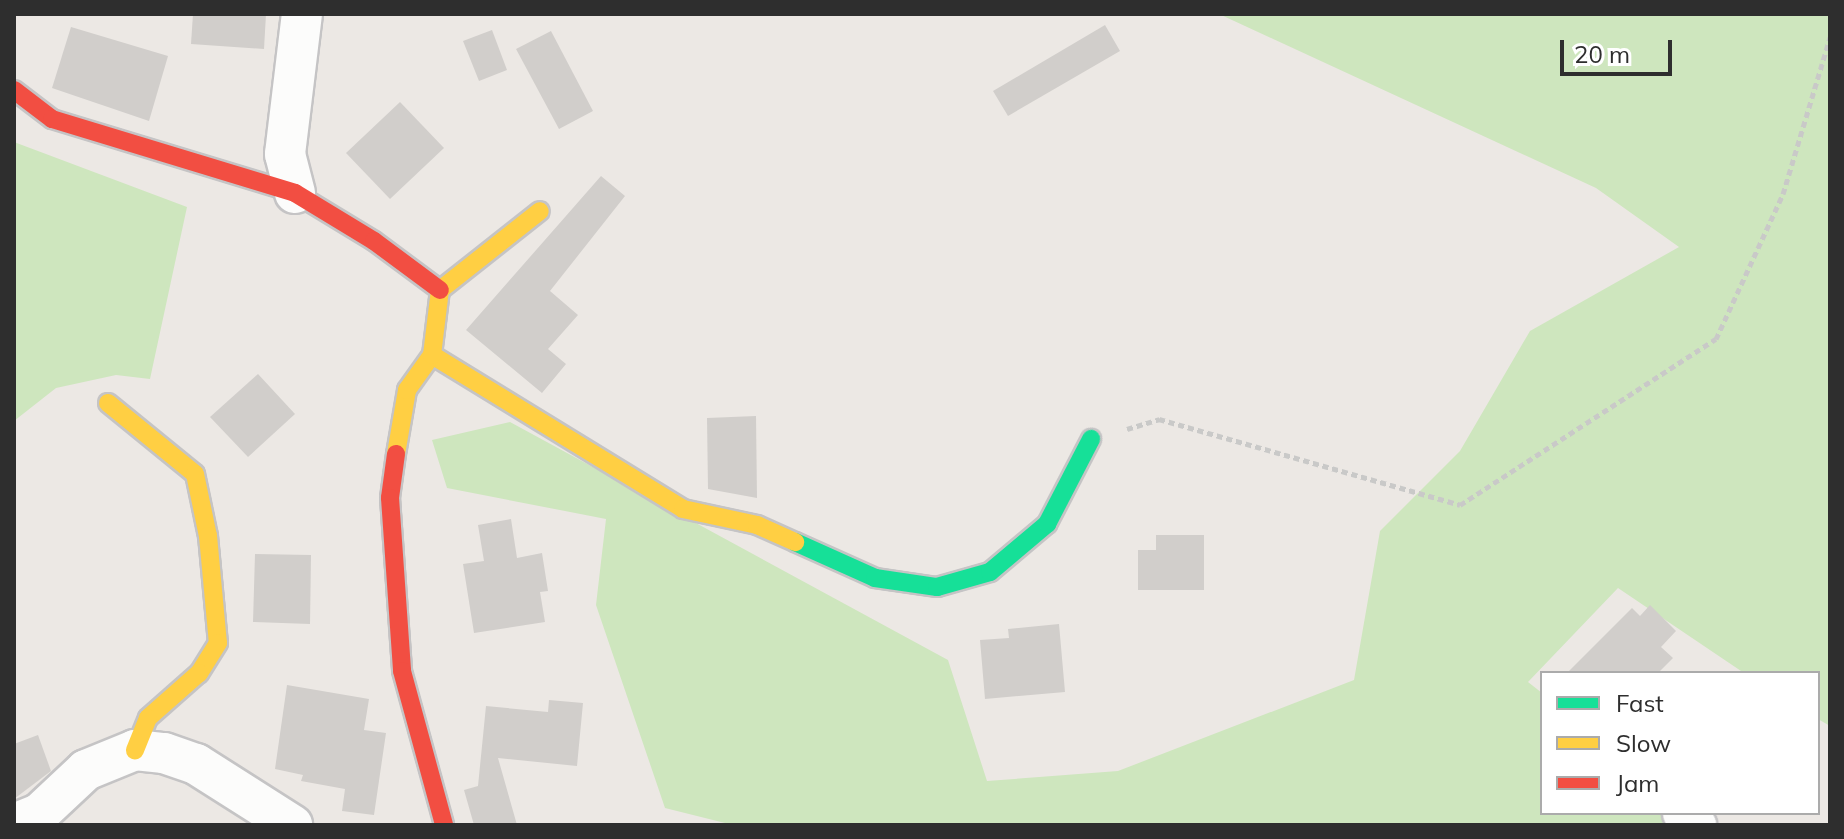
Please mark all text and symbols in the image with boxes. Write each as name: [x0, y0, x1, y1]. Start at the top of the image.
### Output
scale bar: [1564, 24, 1676, 74]
text: 20 m: [1574, 39, 1630, 69]
legend: [1540, 671, 1820, 815]
text: Fast: [1616, 688, 1664, 718]
text: Slow: [1616, 728, 1671, 758]
text: Jam: [1616, 768, 1659, 798]

